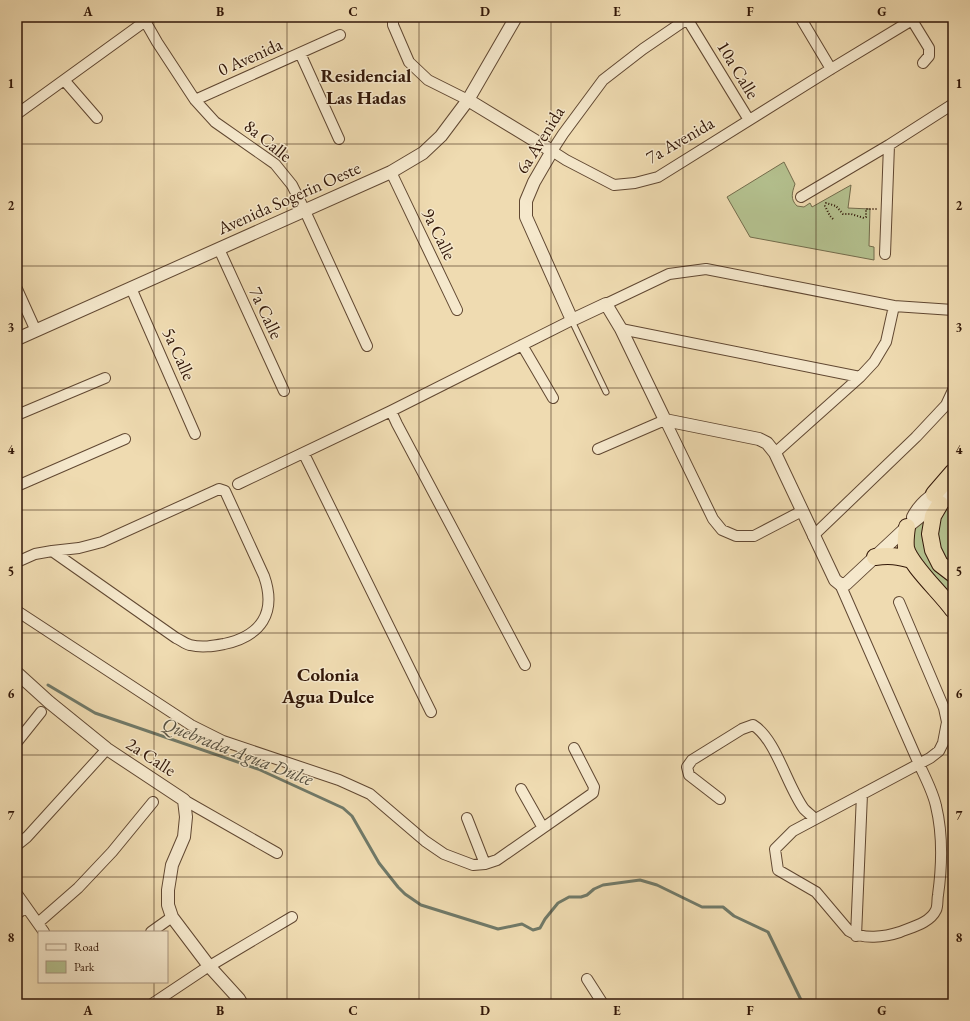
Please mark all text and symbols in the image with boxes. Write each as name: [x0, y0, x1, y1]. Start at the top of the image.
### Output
text: A: [82, 3, 93, 20]
text: B: [216, 3, 224, 20]
text: C: [348, 3, 358, 20]
text: D: [480, 3, 490, 20]
text: E: [613, 3, 621, 20]
text: F: [746, 3, 754, 20]
text: G: [877, 3, 887, 20]
street label: 0 Avenida: [214, 32, 286, 81]
street label: 10a Calle: [712, 37, 765, 103]
district label: Residencial Las Hadas: [321, 63, 412, 110]
text: 1: [8, 75, 15, 92]
text: 1: [956, 75, 963, 92]
street label: 6a Avenida: [510, 101, 570, 178]
street label: 7a Avenida: [641, 110, 719, 168]
street label: 8a Calle: [240, 114, 297, 167]
street label: Avenida Sogerin Oeste: [213, 156, 364, 240]
text: 2: [8, 197, 15, 214]
text: 2: [956, 197, 963, 214]
street label: 9a Calle: [417, 204, 462, 264]
street label: 7a Calle: [244, 283, 289, 343]
text: 3: [8, 319, 15, 336]
text: 3: [956, 319, 963, 336]
street label: 5a Calle: [158, 324, 201, 384]
text: 4: [8, 441, 15, 458]
text: 4: [956, 441, 963, 458]
text: 5: [8, 563, 14, 580]
text: 5: [956, 563, 962, 580]
district label: Colonia Agua Dulce: [281, 662, 374, 709]
text: 6: [8, 685, 15, 702]
text: 6: [956, 685, 963, 702]
water label: Quebrada Agua Dulce: [159, 711, 317, 792]
street label: 2a Calle: [122, 732, 181, 781]
text: 7: [8, 807, 15, 824]
text: 7: [956, 807, 963, 824]
text: 8: [8, 929, 15, 946]
text: 8: [956, 929, 963, 946]
legend: [38, 931, 168, 983]
text: Road: [74, 939, 100, 955]
text: Park: [74, 959, 95, 975]
text: A: [82, 1002, 93, 1019]
text: B: [216, 1002, 224, 1019]
text: C: [348, 1002, 358, 1019]
text: D: [480, 1002, 490, 1019]
text: E: [613, 1002, 621, 1019]
text: F: [746, 1002, 754, 1019]
text: G: [877, 1002, 887, 1019]

